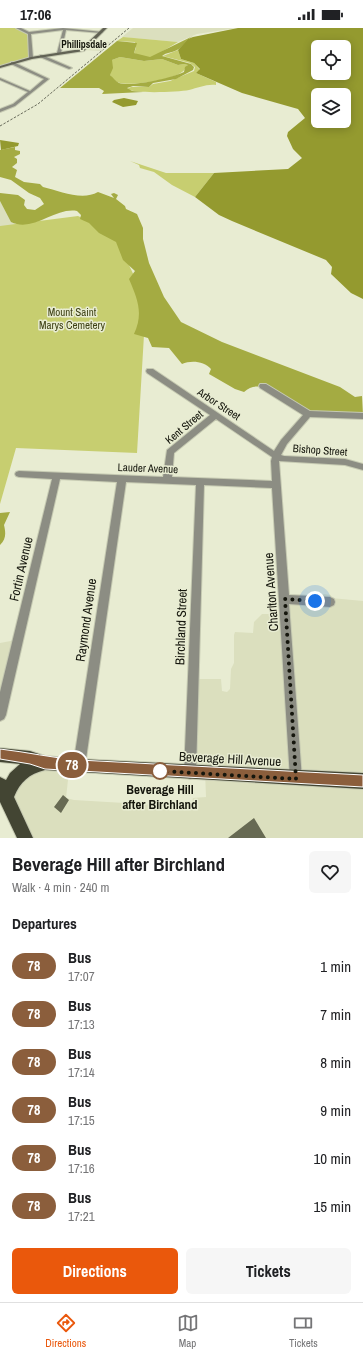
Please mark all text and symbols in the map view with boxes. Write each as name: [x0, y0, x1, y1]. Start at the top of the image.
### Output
text: 17:06: [20, 4, 51, 25]
district label: Phillipsdale: [61, 38, 107, 51]
map controls: [311, 40, 351, 128]
button: locate: [311, 40, 351, 80]
button: layers: [311, 88, 351, 128]
park label: Mount Saint Marys Cemetery: [39, 305, 106, 332]
street label: Arbor Street: [194, 384, 244, 423]
street label: Kent Street: [162, 407, 206, 447]
street label: Bishop Street: [292, 441, 348, 459]
street label: Lauder Avenue: [118, 460, 178, 476]
street label: Fortin Avenue: [5, 535, 37, 603]
street label: Charlton Avenue: [260, 552, 282, 632]
street label: Raymond Avenue: [72, 577, 100, 663]
street label: Birchland Street: [171, 588, 191, 665]
your location: [305, 591, 325, 611]
street label: Beverage Hill Avenue: [178, 748, 282, 770]
line badge: 78: [54, 752, 90, 778]
text: 78: [66, 756, 78, 774]
marker: Beverage Hill after Birchland: [151, 762, 169, 780]
place label: Beverage Hill after Birchland: [122, 781, 198, 813]
text: Beverage Hill after Birchland: [12, 851, 225, 877]
button: heart: [309, 851, 351, 893]
text: Walk · 4 min · 240 m: [12, 879, 109, 896]
text: Departures: [12, 913, 77, 934]
text: Bus: [68, 947, 91, 968]
text: 1 min: [320, 956, 351, 977]
text: 78: [28, 957, 40, 975]
text: 17:07: [68, 968, 95, 985]
text: Bus: [68, 995, 91, 1016]
text: 7 min: [320, 1004, 351, 1025]
text: 78: [28, 1005, 40, 1023]
text: 17:13: [68, 1016, 95, 1033]
text: Bus: [68, 1043, 91, 1064]
text: 8 min: [320, 1052, 351, 1073]
text: 78: [28, 1053, 40, 1071]
text: 17:14: [68, 1064, 95, 1081]
text: Bus: [68, 1091, 91, 1112]
text: 9 min: [320, 1100, 351, 1121]
text: 78: [28, 1101, 40, 1119]
text: 17:15: [68, 1112, 95, 1129]
text: Bus: [68, 1139, 91, 1160]
text: 10 min: [313, 1148, 351, 1169]
text: 78: [28, 1149, 40, 1167]
text: 17:16: [68, 1160, 95, 1177]
text: Bus: [68, 1187, 91, 1208]
text: 15 min: [313, 1196, 351, 1217]
text: 78: [28, 1197, 40, 1215]
text: 17:21: [68, 1208, 95, 1225]
button: Directions: [12, 1248, 178, 1294]
button: Tickets: [186, 1248, 351, 1294]
tab: Directions: [45, 1312, 86, 1350]
tab: Map: [177, 1312, 199, 1350]
tab: Tickets: [289, 1312, 318, 1350]

